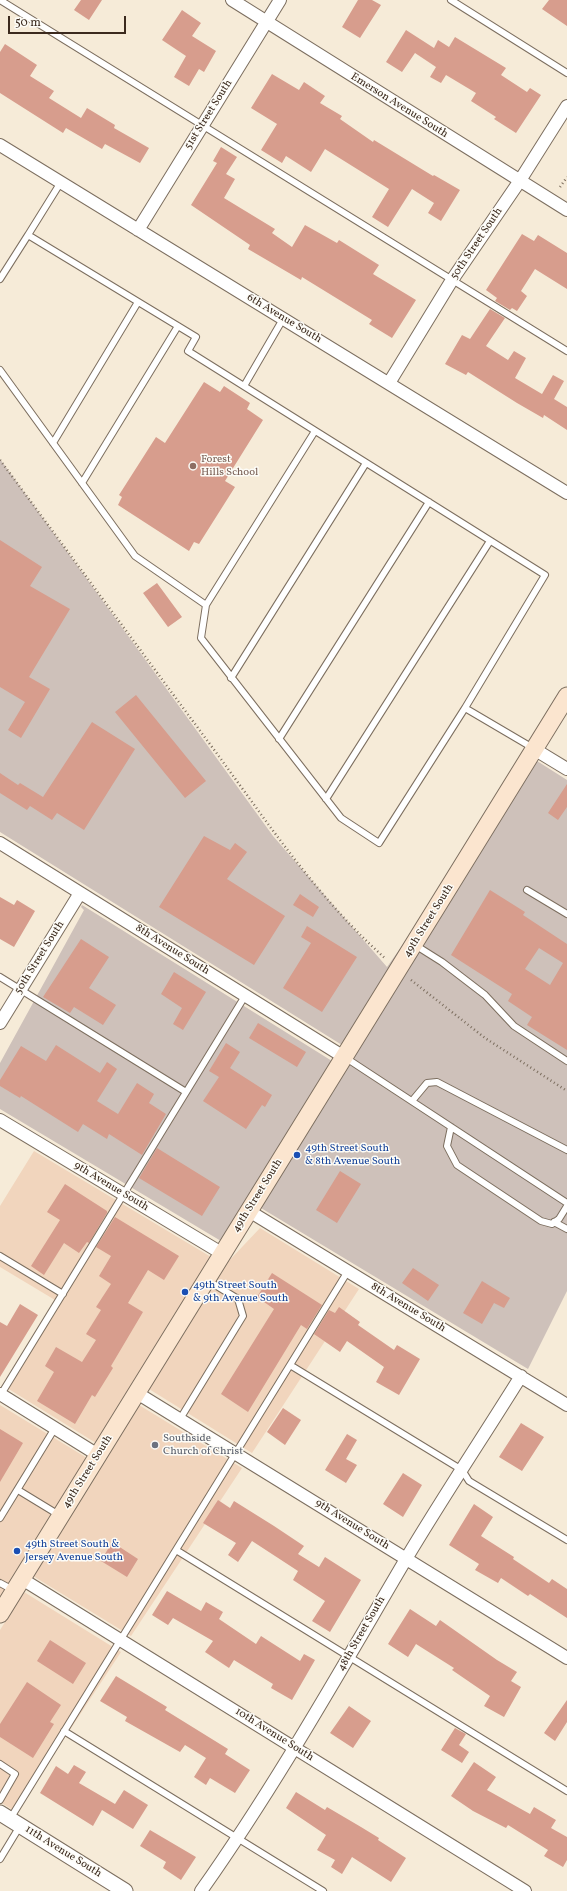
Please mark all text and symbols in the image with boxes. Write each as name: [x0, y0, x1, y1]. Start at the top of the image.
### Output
scale bar: [10, 8, 128, 34]
text: 50 m: [15, 15, 41, 31]
street label: Emerson Avenue South: [348, 71, 450, 141]
street label: 51st Street South: [182, 78, 236, 152]
street label: 50th Street South: [448, 206, 506, 282]
street label: 6th Avenue South: [244, 291, 324, 347]
place label: Forest Hills School: [201, 453, 258, 479]
marker: Forest Hills School: [188, 461, 198, 471]
street label: 49th Street South: [401, 882, 457, 960]
street label: 50th Street South: [12, 919, 68, 997]
street label: 8th Avenue South: [132, 922, 212, 978]
place label: 49th Street South & 8th Avenue South: [305, 1142, 400, 1168]
marker: 49th Street South & 8th Avenue South: [292, 1150, 302, 1160]
street label: 49th Street South: [230, 1157, 286, 1235]
street label: 9th Avenue South: [71, 1159, 151, 1215]
place label: 49th Street South & 9th Avenue South: [193, 1279, 288, 1305]
street label: 8th Avenue South: [368, 1280, 448, 1336]
marker: 49th Street South & 9th Avenue South: [180, 1287, 190, 1297]
place label: Southside Church of Christ: [163, 1432, 243, 1458]
street label: 49th Street South: [60, 1433, 116, 1511]
marker: Southside Church of Christ: [150, 1440, 160, 1450]
street label: 9th Avenue South: [312, 1497, 392, 1553]
place label: 49th Street South & Jersey Avenue South: [25, 1538, 123, 1564]
marker: 49th Street South & Jersey Avenue South: [12, 1546, 22, 1556]
street label: 48th Street South: [335, 1594, 389, 1674]
street label: 10th Avenue South: [232, 1705, 316, 1765]
street label: 11th Avenue South: [22, 1823, 104, 1881]

